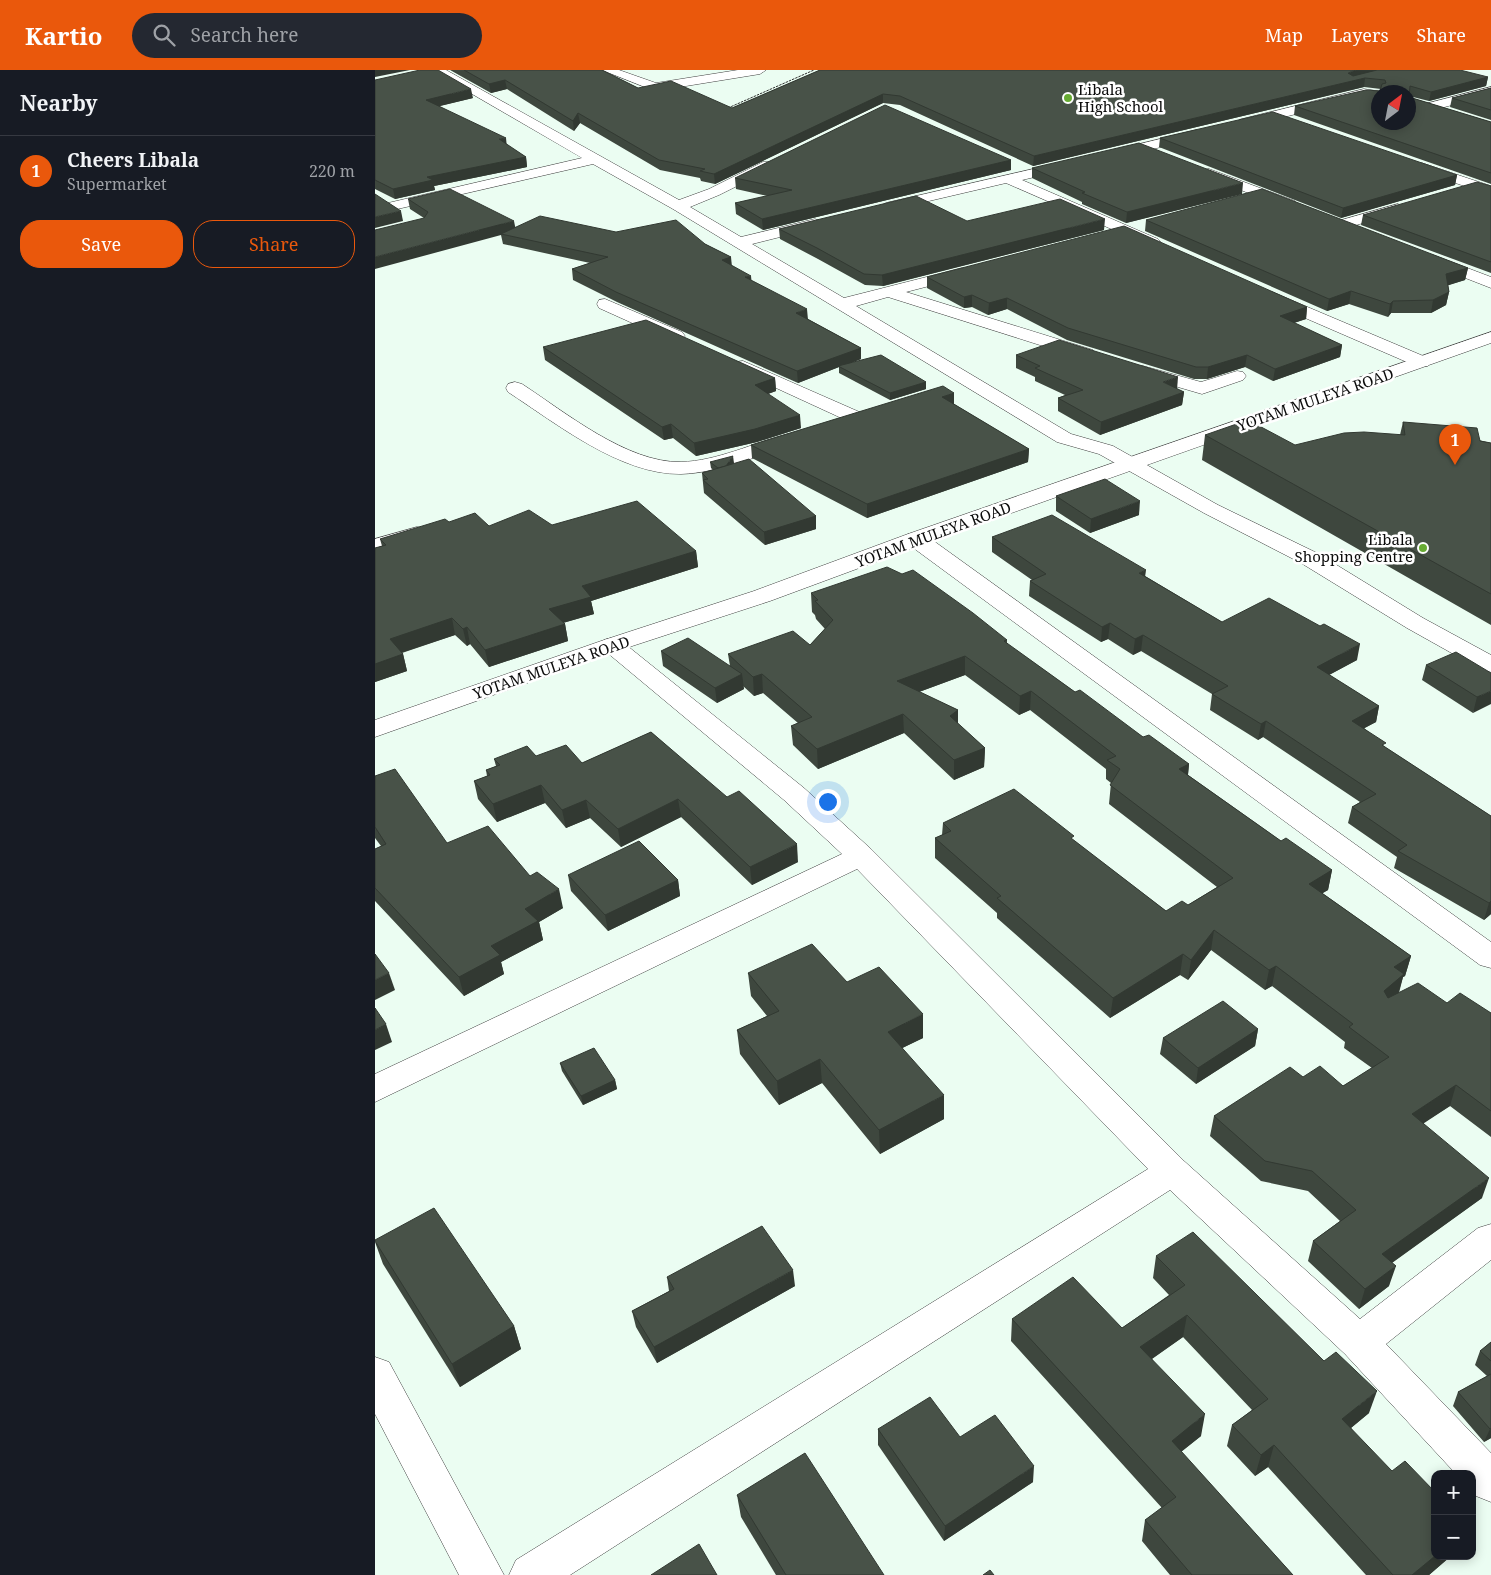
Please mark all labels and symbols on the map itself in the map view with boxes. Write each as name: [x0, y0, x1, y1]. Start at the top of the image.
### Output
place label: Libala High School: [1078, 79, 1164, 116]
north arrow: [1371, 85, 1416, 130]
marker: Libala High School: [1062, 92, 1074, 104]
street label: YOTAM MULEYA ROAD: [1233, 363, 1396, 436]
pin: 1: [1439, 424, 1471, 465]
street label: YOTAM MULEYA ROAD: [851, 496, 1014, 572]
place label: Libala Shopping Centre: [1295, 529, 1413, 566]
marker: Libala Shopping Centre: [1417, 542, 1429, 554]
street label: YOTAM MULEYA ROAD: [469, 631, 632, 704]
your location: [815, 789, 841, 815]

